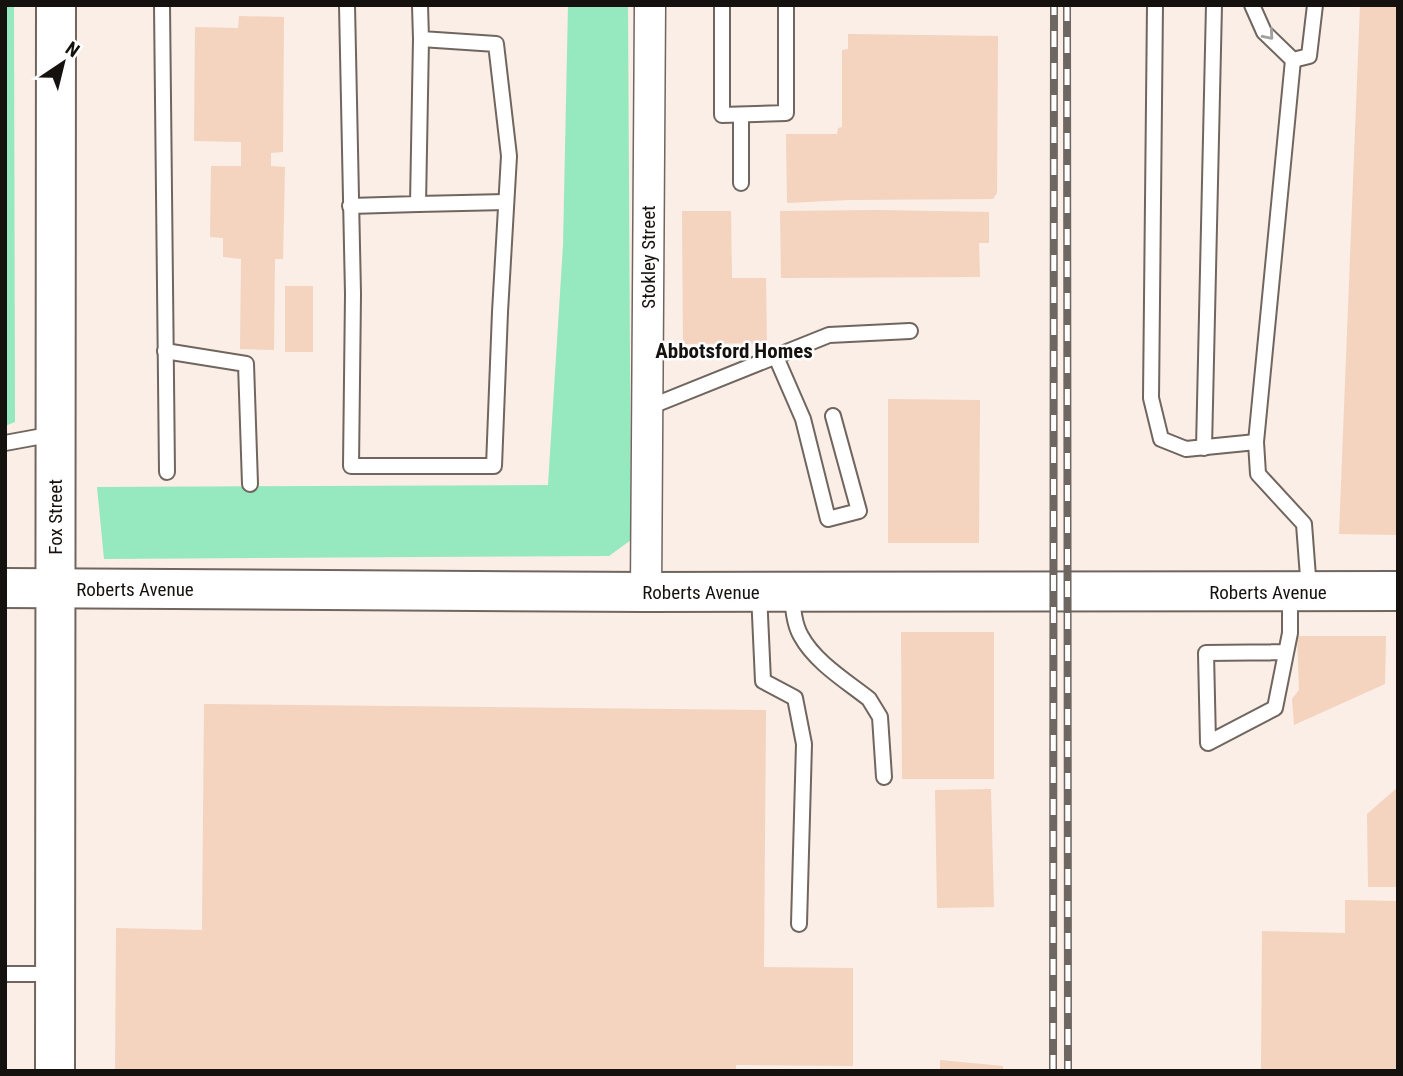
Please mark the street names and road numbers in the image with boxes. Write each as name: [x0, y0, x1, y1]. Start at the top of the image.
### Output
street label: Stokley Street: [637, 205, 660, 309]
street label: Fox Street: [44, 479, 67, 555]
street label: Roberts Avenue: [76, 578, 194, 601]
street label: Roberts Avenue: [642, 581, 760, 604]
street label: Roberts Avenue: [1209, 581, 1327, 604]

